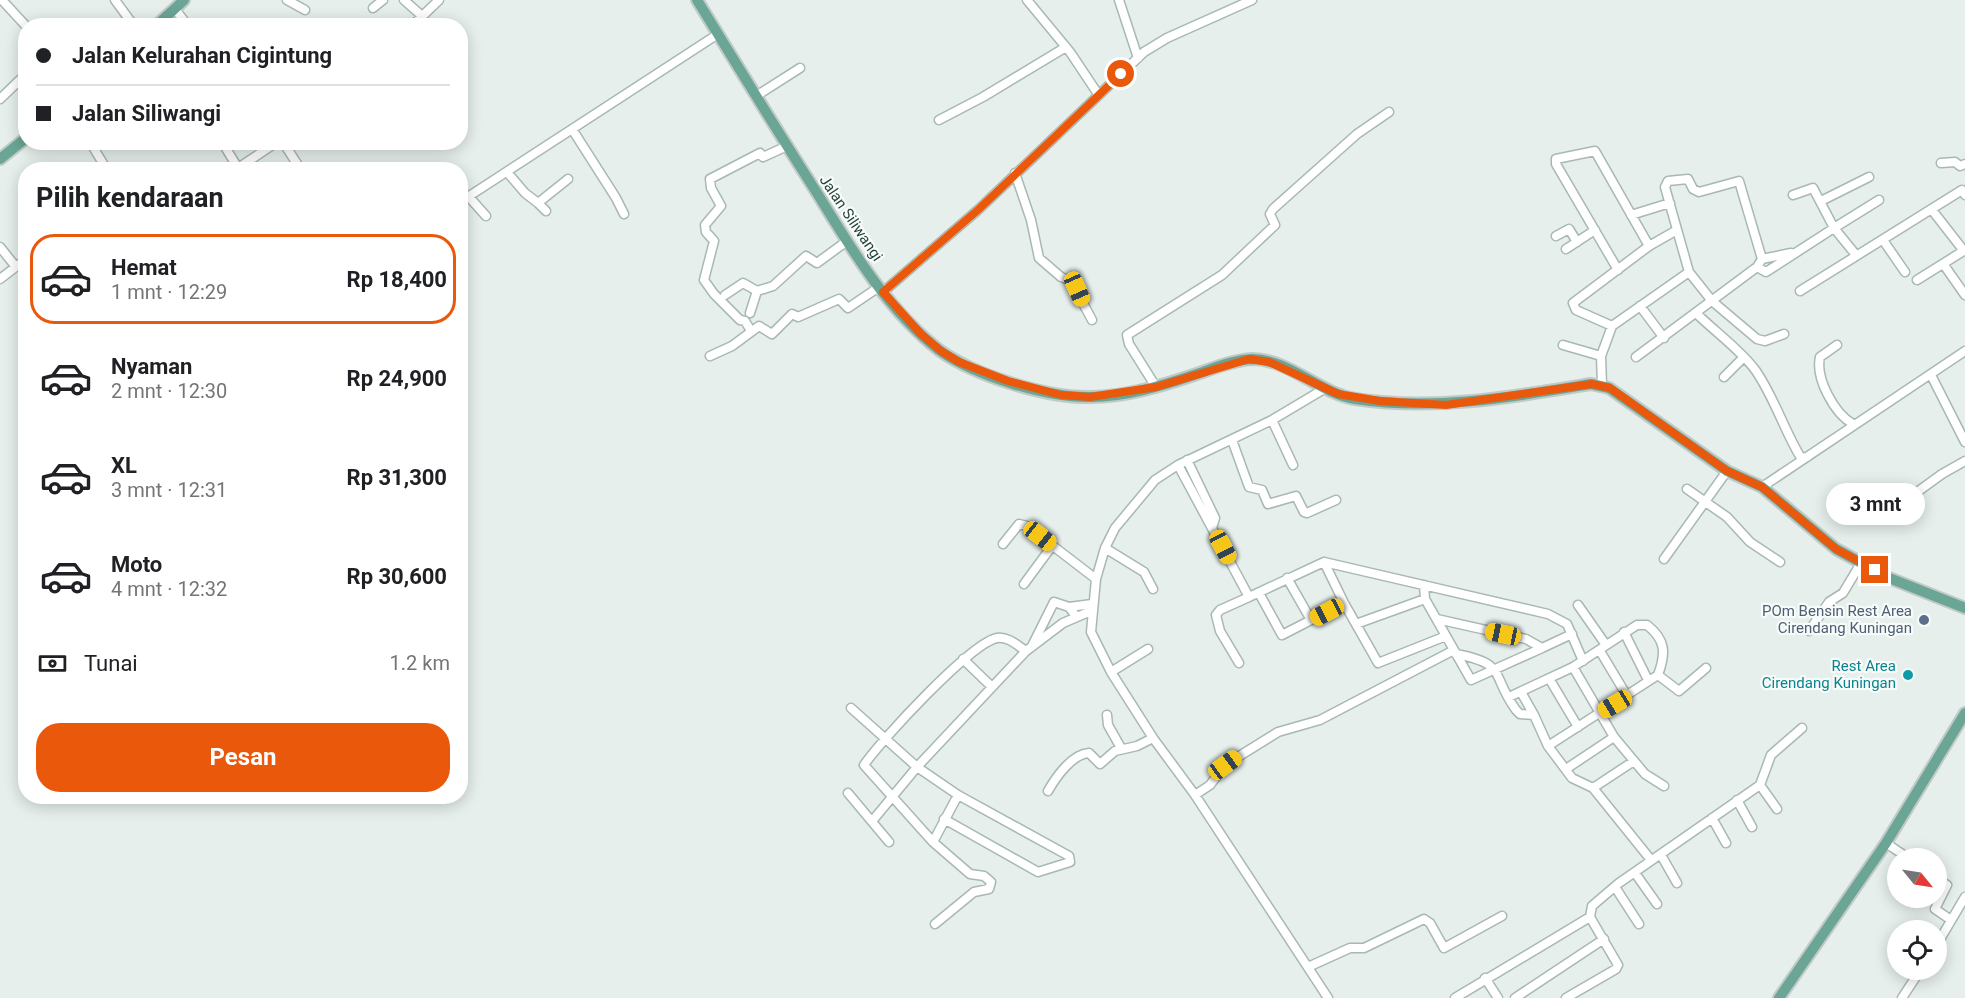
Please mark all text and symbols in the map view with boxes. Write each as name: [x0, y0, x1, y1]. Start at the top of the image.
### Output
text: Jalan Kelurahan Cigintung: [72, 43, 332, 68]
route start: [1107, 60, 1134, 87]
text: Jalan Siliwangi: [72, 101, 221, 126]
street label: Jalan Siliwangi: [816, 172, 886, 264]
text: Pilih kendaraan: [36, 182, 224, 214]
icon: car: [39, 252, 93, 306]
text: Hemat: [111, 255, 177, 280]
text: Rp 18,400: [347, 267, 447, 292]
car: [1061, 269, 1093, 309]
text: 1 mnt · 12:29: [111, 280, 227, 304]
icon: car: [39, 351, 93, 405]
text: Nyaman: [111, 354, 192, 379]
text: Rp 24,900: [347, 366, 447, 391]
text: 2 mnt · 12:30: [111, 379, 227, 403]
icon: car: [39, 450, 93, 504]
text: XL: [111, 453, 137, 478]
text: Rp 31,300: [347, 465, 447, 490]
text: 3 mnt · 12:31: [111, 478, 227, 502]
callout: 3 mnt: [1826, 483, 1924, 525]
text: 3 mnt: [1850, 492, 1901, 516]
car: [1020, 518, 1060, 554]
car: [1207, 527, 1239, 567]
icon: car: [39, 549, 93, 603]
text: Moto: [111, 552, 162, 577]
route end: [1861, 556, 1888, 583]
text: Rp 30,600: [347, 564, 447, 589]
text: 4 mnt · 12:32: [111, 577, 227, 601]
car: [1307, 596, 1347, 628]
place label: POm Bensin Rest Area Cirendang Kuningan: [1762, 602, 1912, 637]
marker: POm Bensin Rest Area Cirendang Kuningan: [1917, 613, 1931, 627]
car: [1484, 621, 1522, 647]
icon: cash: [36, 647, 69, 680]
text: Tunai: [84, 651, 138, 676]
text: 1.2 km: [390, 651, 450, 675]
place label: Rest Area Cirendang Kuningan: [1762, 657, 1896, 692]
marker: Rest Area Cirendang Kuningan: [1901, 668, 1915, 682]
car: [1595, 687, 1635, 721]
button: Pesan: [36, 723, 450, 792]
car: [1205, 747, 1245, 783]
north arrow: [1887, 848, 1947, 908]
map controls: [1887, 848, 1947, 980]
button: locate: [1887, 920, 1947, 980]

